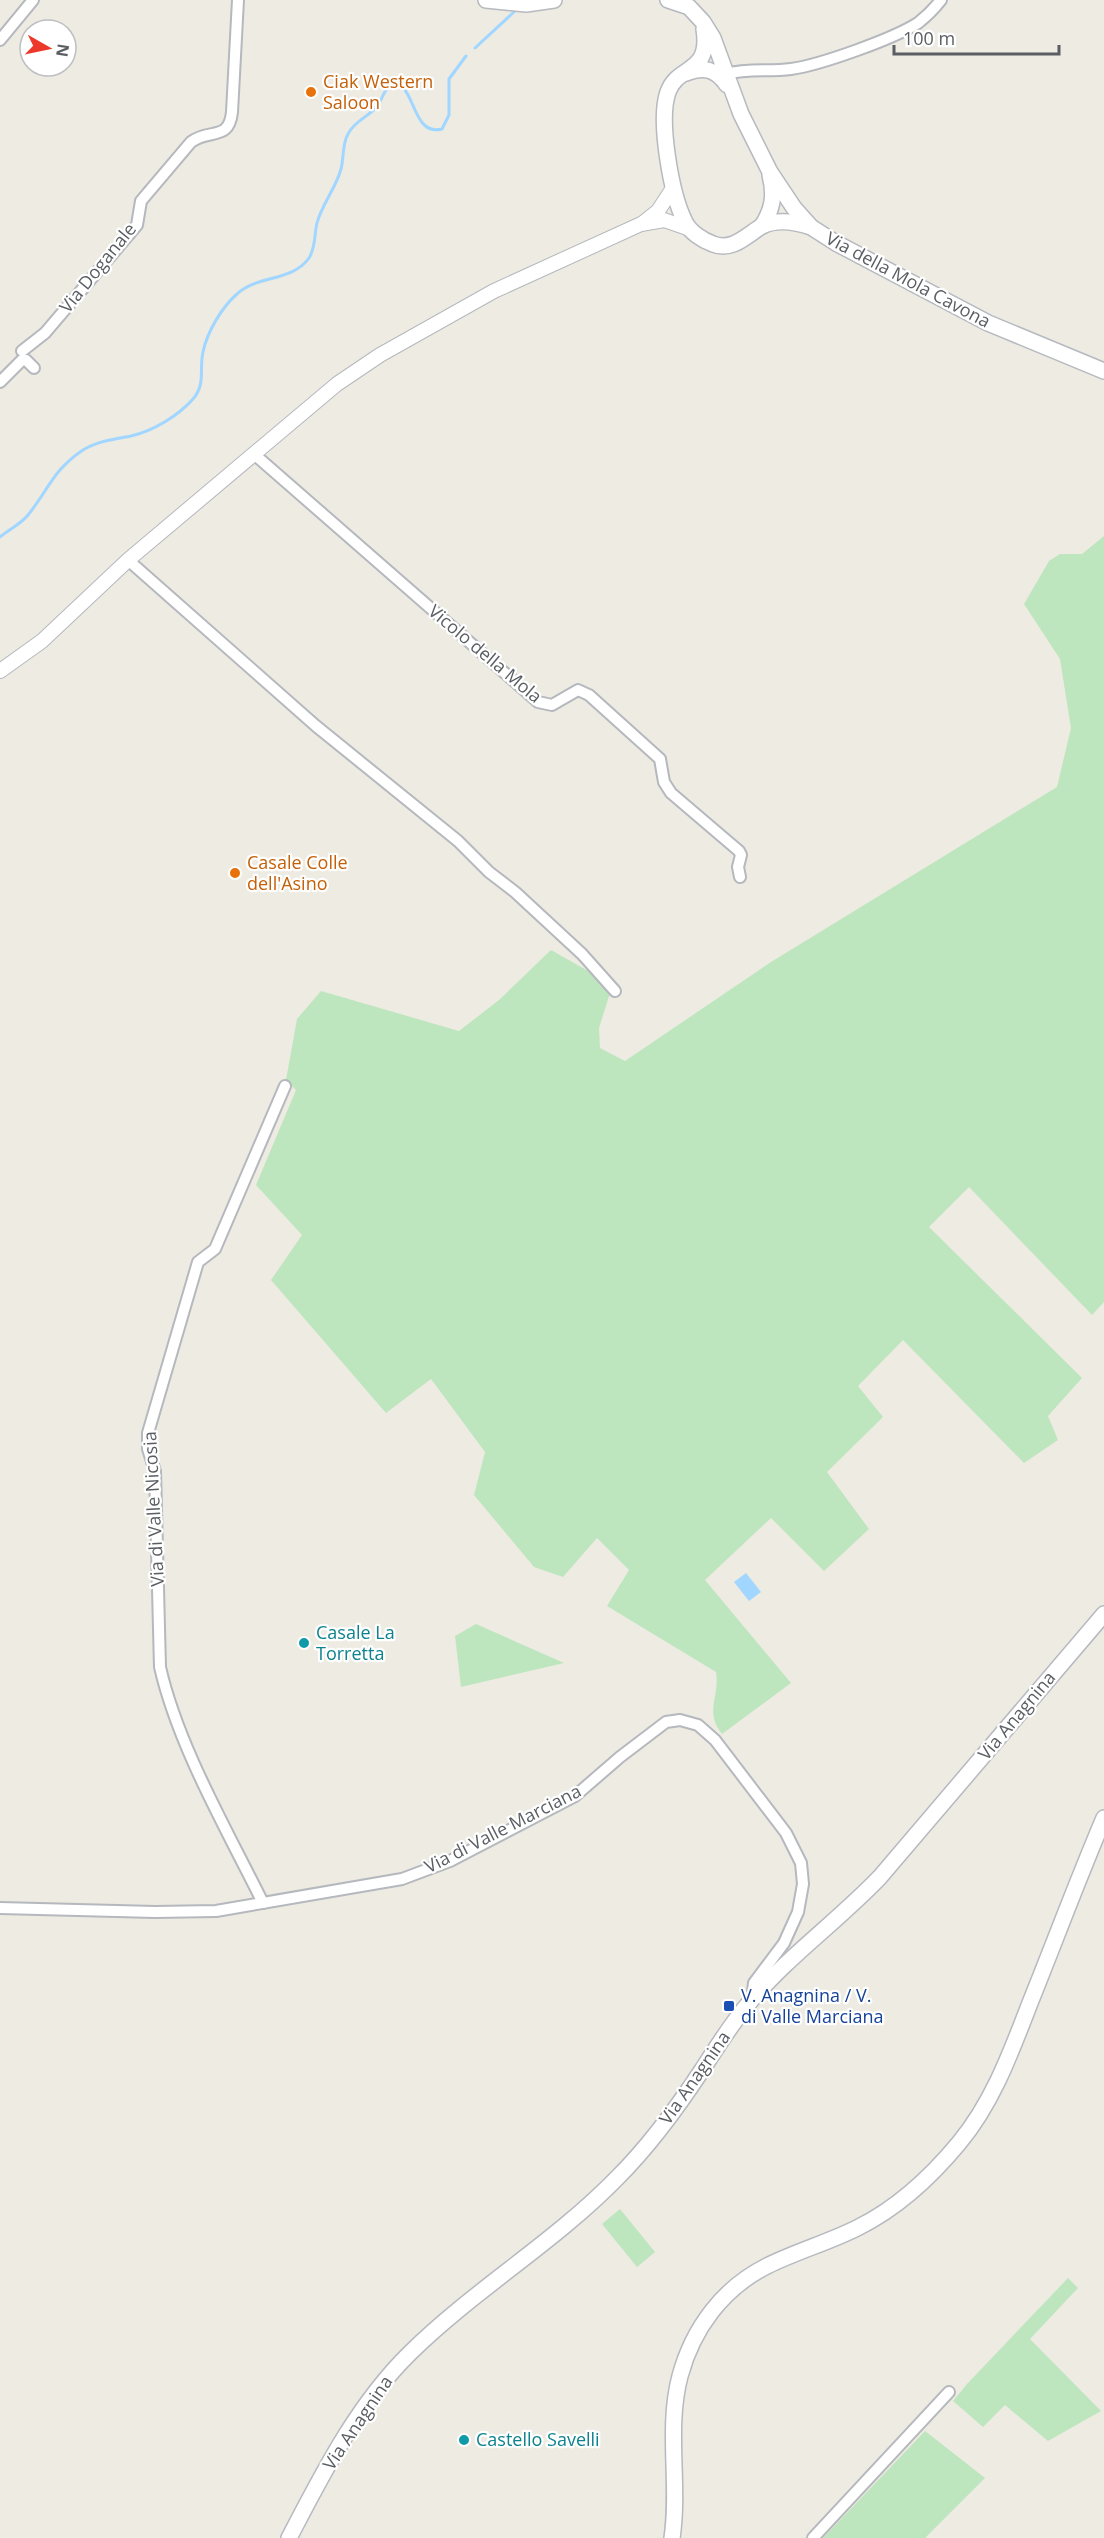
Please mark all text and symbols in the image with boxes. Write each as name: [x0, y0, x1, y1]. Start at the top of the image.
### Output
north arrow: [18, 18, 78, 78]
scale bar: [894, 18, 1059, 56]
text: 100 m: [903, 26, 955, 50]
text: N: [51, 42, 75, 58]
place label: Ciak Western Saloon: [323, 69, 433, 114]
marker: Ciak Western Saloon: [304, 85, 318, 99]
street label: Via Doganale: [54, 217, 141, 317]
street label: Via della Mola Cavona: [822, 225, 995, 333]
street label: Vicolo della Mola: [424, 599, 547, 708]
place label: Casale Colle dell'Asino: [247, 850, 348, 895]
marker: Casale Colle dell'Asino: [228, 866, 242, 880]
street label: Via di Valle Nicosia: [137, 1431, 169, 1587]
place label: Casale La Torretta: [316, 1620, 395, 1665]
marker: Casale La Torretta: [297, 1636, 311, 1650]
street label: Via Anagnina: [972, 1666, 1060, 1765]
street label: Via di Valle Marciana: [420, 1778, 585, 1878]
place label: V. Anagnina / V. di Valle Marciana: [741, 1983, 884, 2028]
marker: V. Anagnina / V. di Valle Marciana: [722, 1999, 736, 2013]
street label: Via Anagnina: [653, 2026, 735, 2129]
street label: Via Anagnina: [317, 2371, 398, 2474]
place label: Castello Savelli: [476, 2427, 600, 2451]
marker: Castello Savelli: [457, 2433, 471, 2447]

